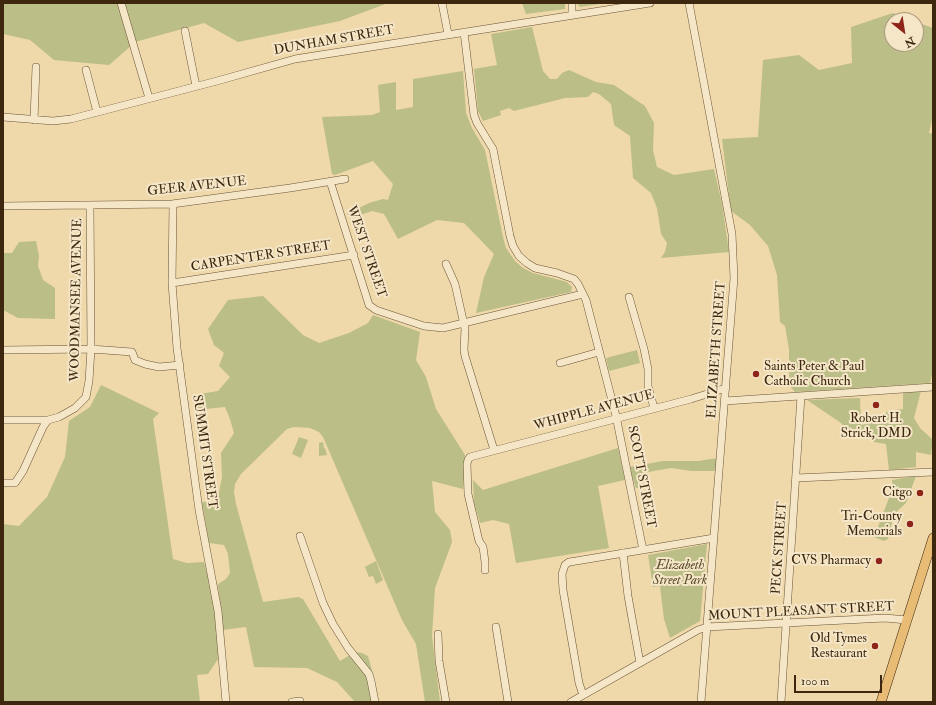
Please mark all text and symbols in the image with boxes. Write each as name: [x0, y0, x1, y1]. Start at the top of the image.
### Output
north arrow: [884, 12, 924, 52]
street label: DUNHAM STREET: [273, 23, 395, 59]
text: N: [902, 34, 917, 50]
street label: GEER AVENUE: [147, 174, 247, 200]
street label: WEST STREET: [343, 204, 389, 300]
street label: WOODMANSEE AVENUE: [68, 218, 86, 382]
street label: CARPENTER STREET: [190, 238, 332, 276]
street label: ELIZABETH STREET: [704, 281, 730, 419]
place label: Saints Peter & Paul Catholic Church: [764, 359, 864, 390]
marker: Saints Peter & Paul Catholic Church: [751, 369, 761, 379]
street label: WHIPPLE AVENUE: [532, 387, 656, 435]
street label: SUMMIT STREET: [188, 394, 220, 510]
marker: Robert H. Strick, DMD: [871, 400, 881, 410]
place label: Robert H. Strick, DMD: [841, 411, 911, 442]
street label: SCOTT STREET: [623, 424, 659, 530]
place label: Citgo: [882, 485, 912, 501]
marker: Citgo: [915, 488, 925, 498]
street label: PECK STREET: [769, 501, 791, 595]
place label: Tri-County Memorials: [841, 509, 902, 540]
marker: Tri-County Memorials: [905, 519, 915, 529]
place label: CVS Pharmacy: [791, 553, 871, 569]
marker: CVS Pharmacy: [874, 556, 884, 566]
park label: Elizabeth Street Park: [653, 558, 707, 589]
street label: MOUNT PLEASANT STREET: [707, 599, 895, 625]
place label: Old Tymes Restaurant: [810, 631, 867, 662]
marker: Old Tymes Restaurant: [870, 641, 880, 651]
scale bar: [796, 667, 884, 693]
text: 100 m: [801, 674, 829, 689]

